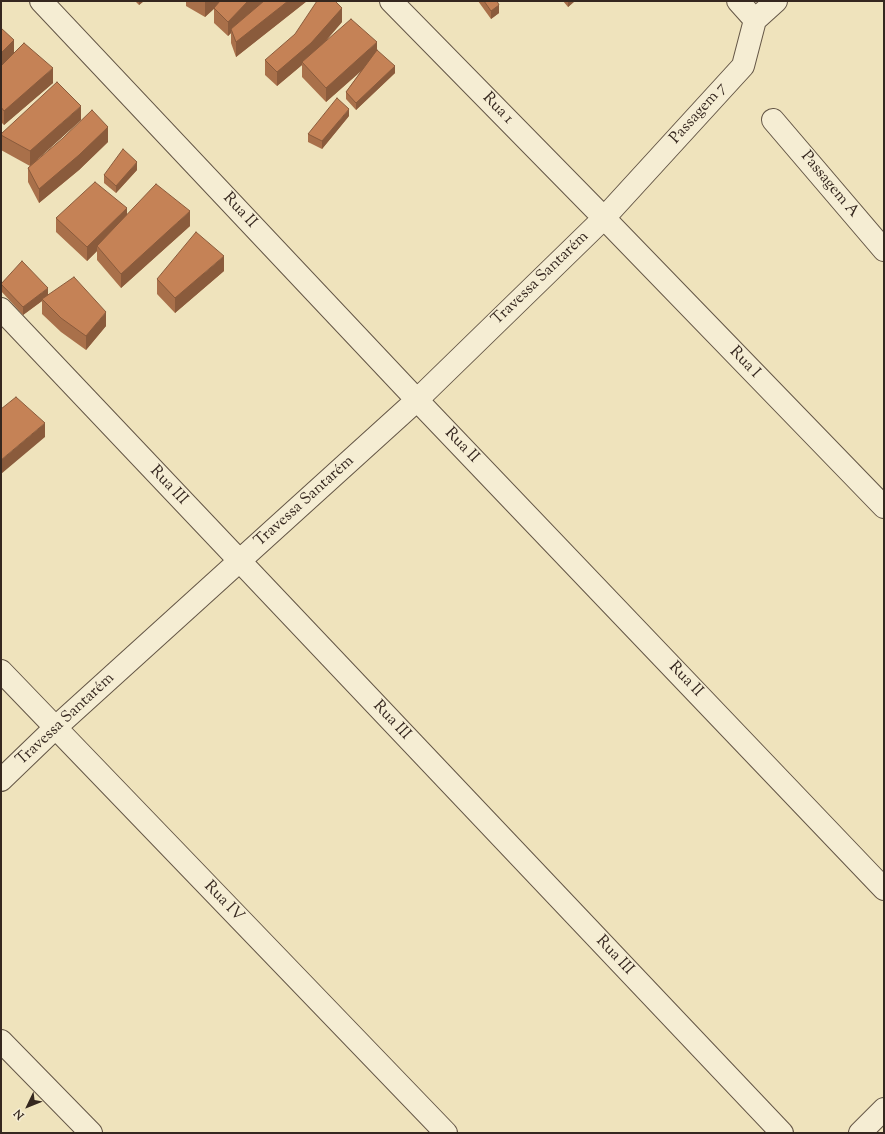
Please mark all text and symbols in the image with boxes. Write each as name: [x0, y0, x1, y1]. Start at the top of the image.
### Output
street label: Passagem 7: [667, 79, 731, 149]
street label: Rua 1: [477, 89, 517, 129]
street label: Passagem A: [796, 148, 862, 222]
street label: Rua II: [218, 189, 260, 233]
street label: Travessa Santarém: [489, 228, 593, 330]
street label: Rua I: [724, 343, 764, 383]
street label: Rua II: [440, 424, 482, 468]
street label: Travessa Santarém: [251, 452, 359, 552]
street label: Rua III: [145, 462, 191, 510]
street label: Rua II: [664, 658, 706, 702]
street label: Travessa Santarém: [13, 670, 119, 770]
street label: Rua III: [368, 697, 414, 745]
street label: Rua IV: [199, 878, 247, 926]
street label: Rua III: [591, 932, 637, 980]
north arrow: [8, 1086, 48, 1126]
text: N: [10, 1106, 28, 1123]

